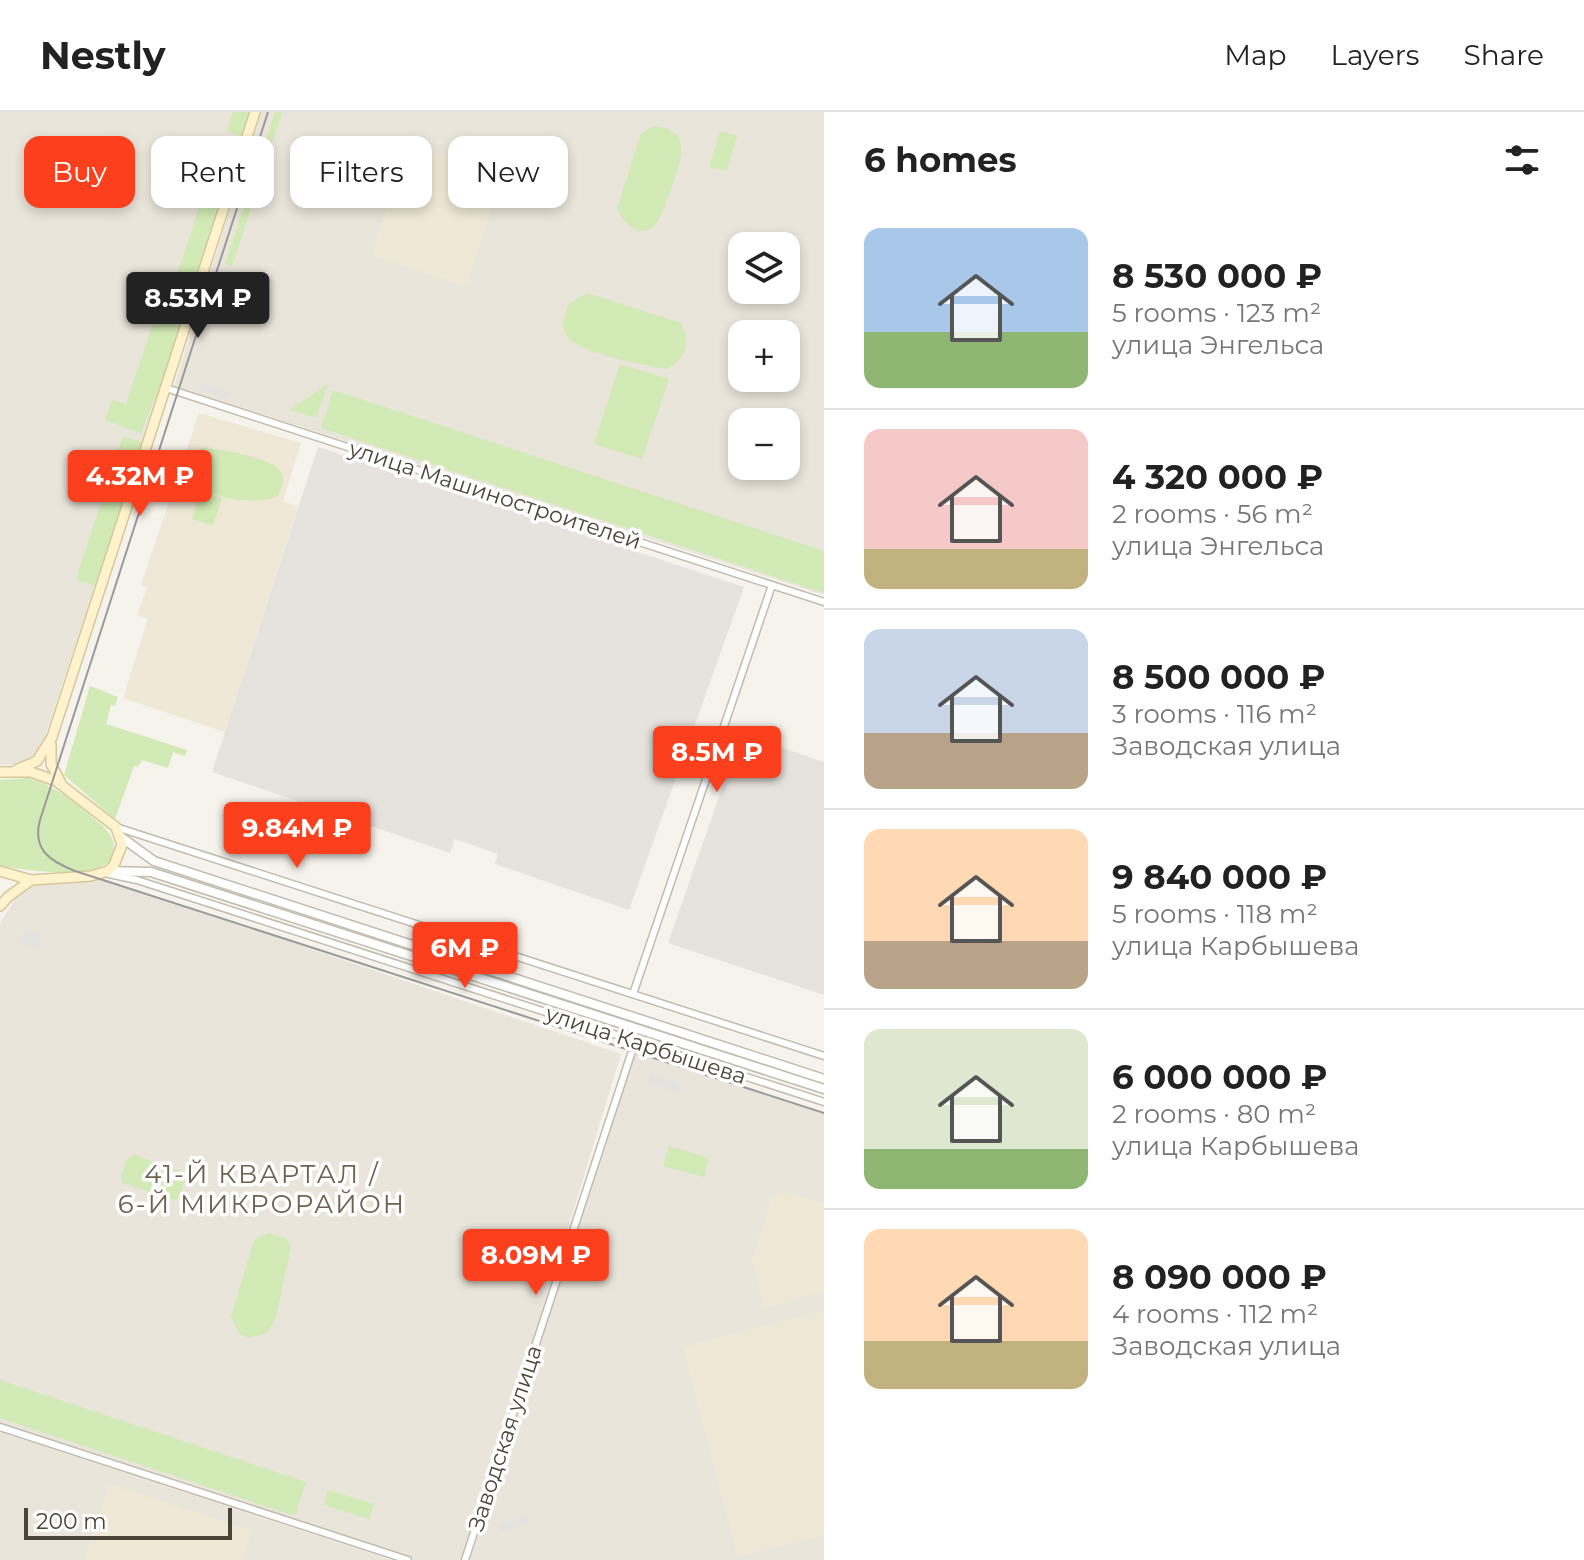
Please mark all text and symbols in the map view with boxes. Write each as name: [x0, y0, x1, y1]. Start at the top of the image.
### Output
text: Nestly: [40, 32, 166, 79]
text: Map: [1224, 38, 1287, 72]
text: Layers: [1331, 38, 1420, 72]
text: Share: [1464, 38, 1544, 72]
chip: Buy: [24, 136, 135, 208]
chip: Rent: [151, 136, 274, 208]
chip: Filters: [290, 136, 432, 208]
chip: New: [448, 136, 568, 208]
icon: filters: [1500, 138, 1544, 182]
text: 6 homes: [864, 139, 1017, 181]
map controls: [728, 232, 800, 480]
button: layers: [728, 232, 800, 304]
text: 8 530 000 ₽: [1112, 255, 1322, 297]
icon: home: [928, 260, 1024, 356]
pin: 8.53M ₽: [124, 272, 272, 340]
text: 8.53M ₽: [144, 282, 252, 314]
text: 5 rooms · 123 m²: [1112, 297, 1321, 329]
button: +: [728, 320, 800, 392]
text: улица Энгельса: [1112, 329, 1324, 361]
button: −: [728, 408, 800, 480]
street label: улица Машиностроителей: [345, 435, 644, 555]
pin: 4.32M ₽: [66, 450, 214, 518]
text: 4 320 000 ₽: [1112, 456, 1323, 498]
text: 4.32M ₽: [86, 460, 194, 492]
icon: home: [928, 461, 1024, 557]
text: 2 rooms · 56 m²: [1112, 498, 1313, 530]
text: улица Энгельса: [1112, 530, 1324, 562]
text: 8 500 000 ₽: [1112, 656, 1325, 698]
icon: home: [928, 661, 1024, 757]
text: 3 rooms · 116 m²: [1112, 698, 1317, 730]
pin: 8.5M ₽: [652, 726, 782, 794]
text: Заводская улица: [1112, 730, 1341, 762]
text: 8.5M ₽: [671, 736, 763, 768]
pin: 9.84M ₽: [223, 802, 371, 870]
text: 9.84M ₽: [242, 812, 352, 844]
text: 9 840 000 ₽: [1112, 856, 1327, 898]
icon: home: [928, 861, 1024, 957]
text: 5 rooms · 118 m²: [1112, 898, 1318, 930]
pin: 6M ₽: [418, 922, 512, 990]
text: улица Карбышева: [1112, 930, 1360, 962]
text: 6M ₽: [431, 932, 499, 964]
street label: улица Карбышева: [541, 999, 750, 1090]
text: 6 000 000 ₽: [1112, 1056, 1327, 1098]
icon: home: [928, 1061, 1024, 1157]
text: 2 rooms · 80 m²: [1112, 1098, 1316, 1130]
text: улица Карбышева: [1112, 1130, 1360, 1162]
district label: 41-Й КВАРТАЛ / 6-Й МИКРОРАЙОН: [118, 1158, 406, 1220]
pin: 8.09M ₽: [462, 1229, 610, 1297]
text: 8.09M ₽: [481, 1239, 591, 1271]
text: 8 090 000 ₽: [1112, 1256, 1327, 1298]
icon: home: [928, 1261, 1024, 1357]
text: 4 rooms · 112 m²: [1112, 1298, 1318, 1330]
text: Заводская улица: [1112, 1330, 1341, 1362]
street label: Заводская улица: [462, 1342, 548, 1534]
scale bar: [24, 1504, 232, 1540]
text: 200 m: [36, 1508, 107, 1535]

